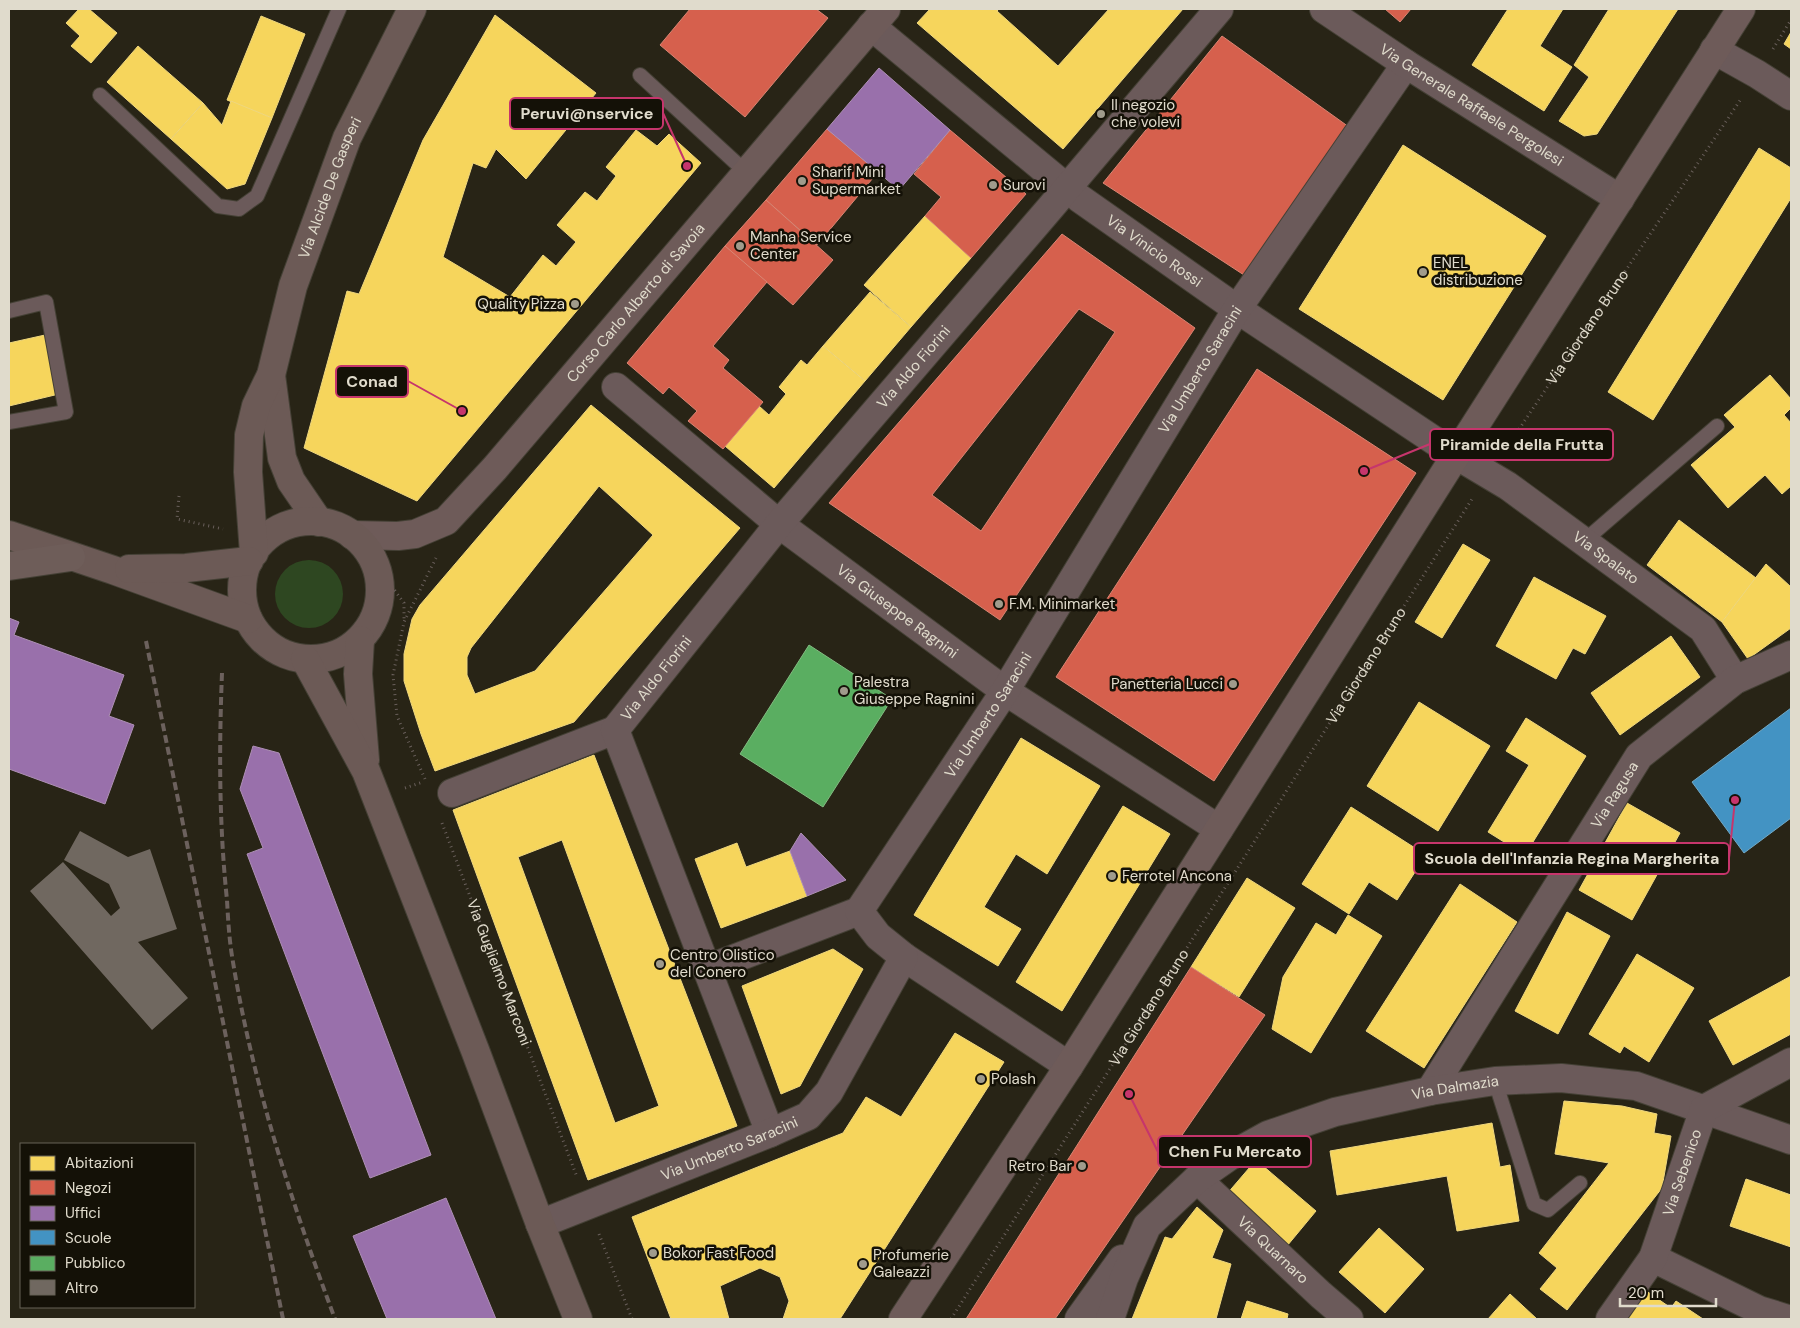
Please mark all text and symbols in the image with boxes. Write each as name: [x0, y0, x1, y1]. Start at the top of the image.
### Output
street label: Via Generale Raffaele Pergolesi: [1376, 39, 1567, 171]
place label: Il negozio che volevi: [1111, 95, 1180, 132]
callout: Peruvi@nservice: [510, 98, 663, 129]
text: Peruvi@nservice: [521, 103, 653, 124]
marker: Il negozio che volevi: [1095, 108, 1107, 120]
street label: Via Alcide De Gasperi: [294, 113, 366, 262]
place label: Sharif Mini Supermarket: [812, 162, 901, 199]
marker: Sharif Mini Supermarket: [796, 175, 808, 187]
place label: Surovi: [1003, 175, 1046, 195]
marker: Surovi: [987, 179, 999, 191]
street label: Via Vinicio Rossi: [1102, 210, 1206, 292]
street label: Corso Carlo Alberto di Savoia: [562, 219, 709, 387]
place label: Manha Service Center: [750, 227, 852, 264]
marker: Manha Service Center: [734, 240, 746, 252]
place label: ENEL distribuzione: [1433, 253, 1523, 290]
marker: ENEL distribuzione: [1417, 266, 1429, 278]
street label: Via Giordano Bruno: [1542, 266, 1634, 389]
place label: Quality Pizza: [477, 294, 565, 314]
marker: Quality Pizza: [569, 298, 581, 310]
street label: Via Umberto Saracini: [1154, 302, 1246, 437]
street label: Via Aldo Fiorini: [872, 321, 955, 413]
callout: Conad: [336, 366, 408, 397]
text: Conad: [346, 371, 398, 392]
callout: Piramide della Frutta: [1430, 429, 1613, 460]
text: Piramide della Frutta: [1440, 434, 1604, 455]
street label: Via Spalato: [1568, 527, 1643, 589]
street label: Via Giuseppe Ragnini: [832, 560, 962, 663]
place label: F.M. Minimarket: [1009, 594, 1115, 614]
marker: F.M. Minimarket: [993, 598, 1005, 610]
street label: Via Giordano Bruno: [1321, 603, 1411, 728]
street label: Via Aldo Fiorini: [616, 632, 696, 725]
street label: Via Umberto Saracini: [940, 648, 1036, 782]
place label: Palestra Giuseppe Ragnini: [854, 672, 975, 709]
place label: Panetteria Lucci: [1111, 674, 1223, 694]
marker: Panetteria Lucci: [1227, 678, 1239, 690]
marker: Palestra Giuseppe Ragnini: [838, 685, 850, 697]
street label: Via Ragusa: [1586, 758, 1643, 832]
callout: Scuola dell'Infanzia Regina Margherita: [1414, 843, 1729, 874]
text: Scuola dell'Infanzia Regina Margherita: [1425, 848, 1719, 869]
place label: Ferrotel Ancona: [1122, 866, 1232, 886]
marker: Ferrotel Ancona: [1106, 870, 1118, 882]
street label: Via Guglielmo Marconi: [462, 896, 536, 1049]
place label: Centro Olistico del Conero: [670, 945, 775, 982]
street label: Via Giordano Bruno: [1104, 945, 1194, 1070]
marker: Centro Olistico del Conero: [654, 958, 666, 970]
place label: Polash: [991, 1069, 1036, 1089]
street label: Via Dalmazia: [1410, 1071, 1500, 1105]
marker: Polash: [975, 1073, 987, 1085]
street label: Via Umberto Saracini: [658, 1112, 801, 1185]
street label: Via Sebenico: [1658, 1126, 1706, 1219]
callout: Chen Fu Mercato: [1158, 1136, 1311, 1167]
text: Chen Fu Mercato: [1168, 1141, 1302, 1162]
legend: [20, 1143, 195, 1308]
text: Abitazioni: [65, 1153, 134, 1173]
place label: Retro Bar: [1008, 1156, 1072, 1176]
marker: Retro Bar: [1076, 1160, 1088, 1172]
text: Negozi: [65, 1178, 111, 1198]
text: Uffici: [65, 1203, 101, 1223]
street label: Via Quarnaro: [1233, 1212, 1313, 1288]
text: Scuole: [65, 1228, 112, 1248]
place label: Bokor Fast Food: [663, 1243, 774, 1263]
place label: Profumerie Galeazzi: [873, 1245, 949, 1282]
marker: Bokor Fast Food: [647, 1247, 659, 1259]
text: Pubblico: [65, 1253, 126, 1273]
marker: Profumerie Galeazzi: [857, 1258, 869, 1270]
scale bar: [1620, 1276, 1716, 1308]
text: Altro: [65, 1278, 98, 1298]
text: 20 m: [1628, 1283, 1664, 1303]

